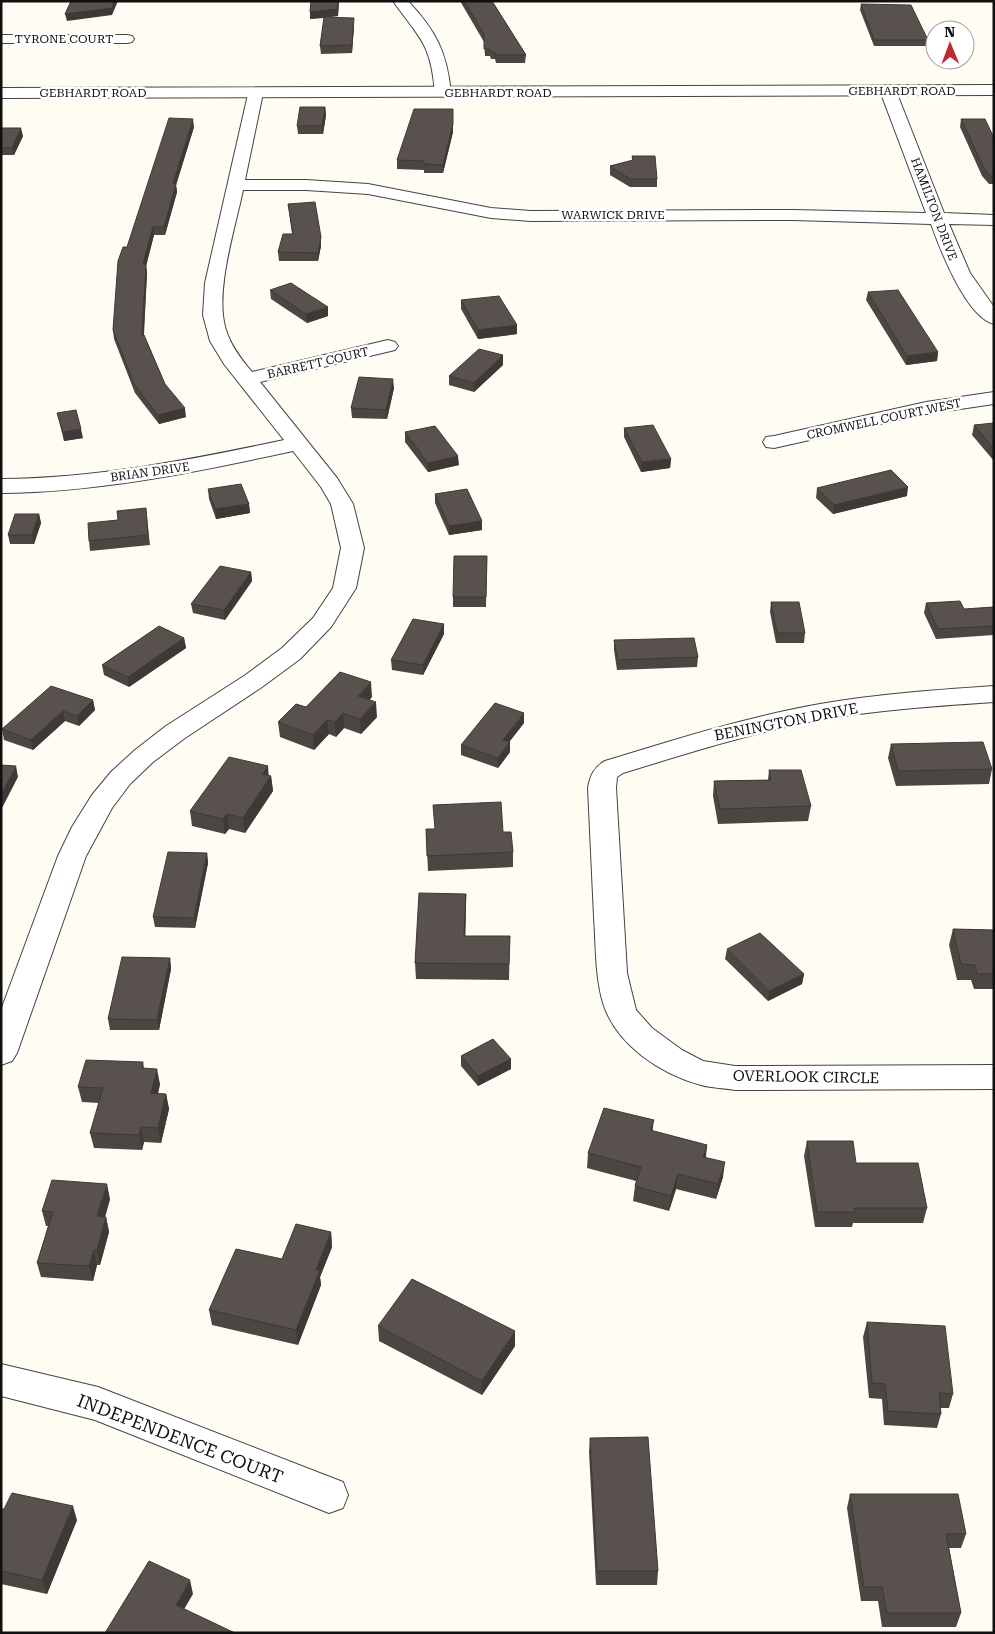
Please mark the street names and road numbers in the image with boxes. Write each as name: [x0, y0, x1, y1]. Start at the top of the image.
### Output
street label: TYRONE COURT: [15, 32, 113, 46]
street label: GEBHARDT ROAD: [848, 84, 956, 98]
street label: GEBHARDT ROAD: [39, 86, 147, 100]
street label: GEBHARDT ROAD: [444, 86, 552, 100]
street label: HAMILTON DRIVE: [908, 155, 960, 263]
street label: WARWICK DRIVE: [561, 208, 665, 222]
street label: BARRETT COURT: [266, 345, 370, 381]
street label: CROMWELL COURT WEST: [805, 396, 963, 442]
street label: BRIAN DRIVE: [109, 459, 191, 485]
street label: BENINGTON DRIVE: [713, 699, 859, 745]
street label: OVERLOOK CIRCLE: [733, 1067, 879, 1087]
street label: INDEPENDENCE COURT: [74, 1390, 286, 1488]

